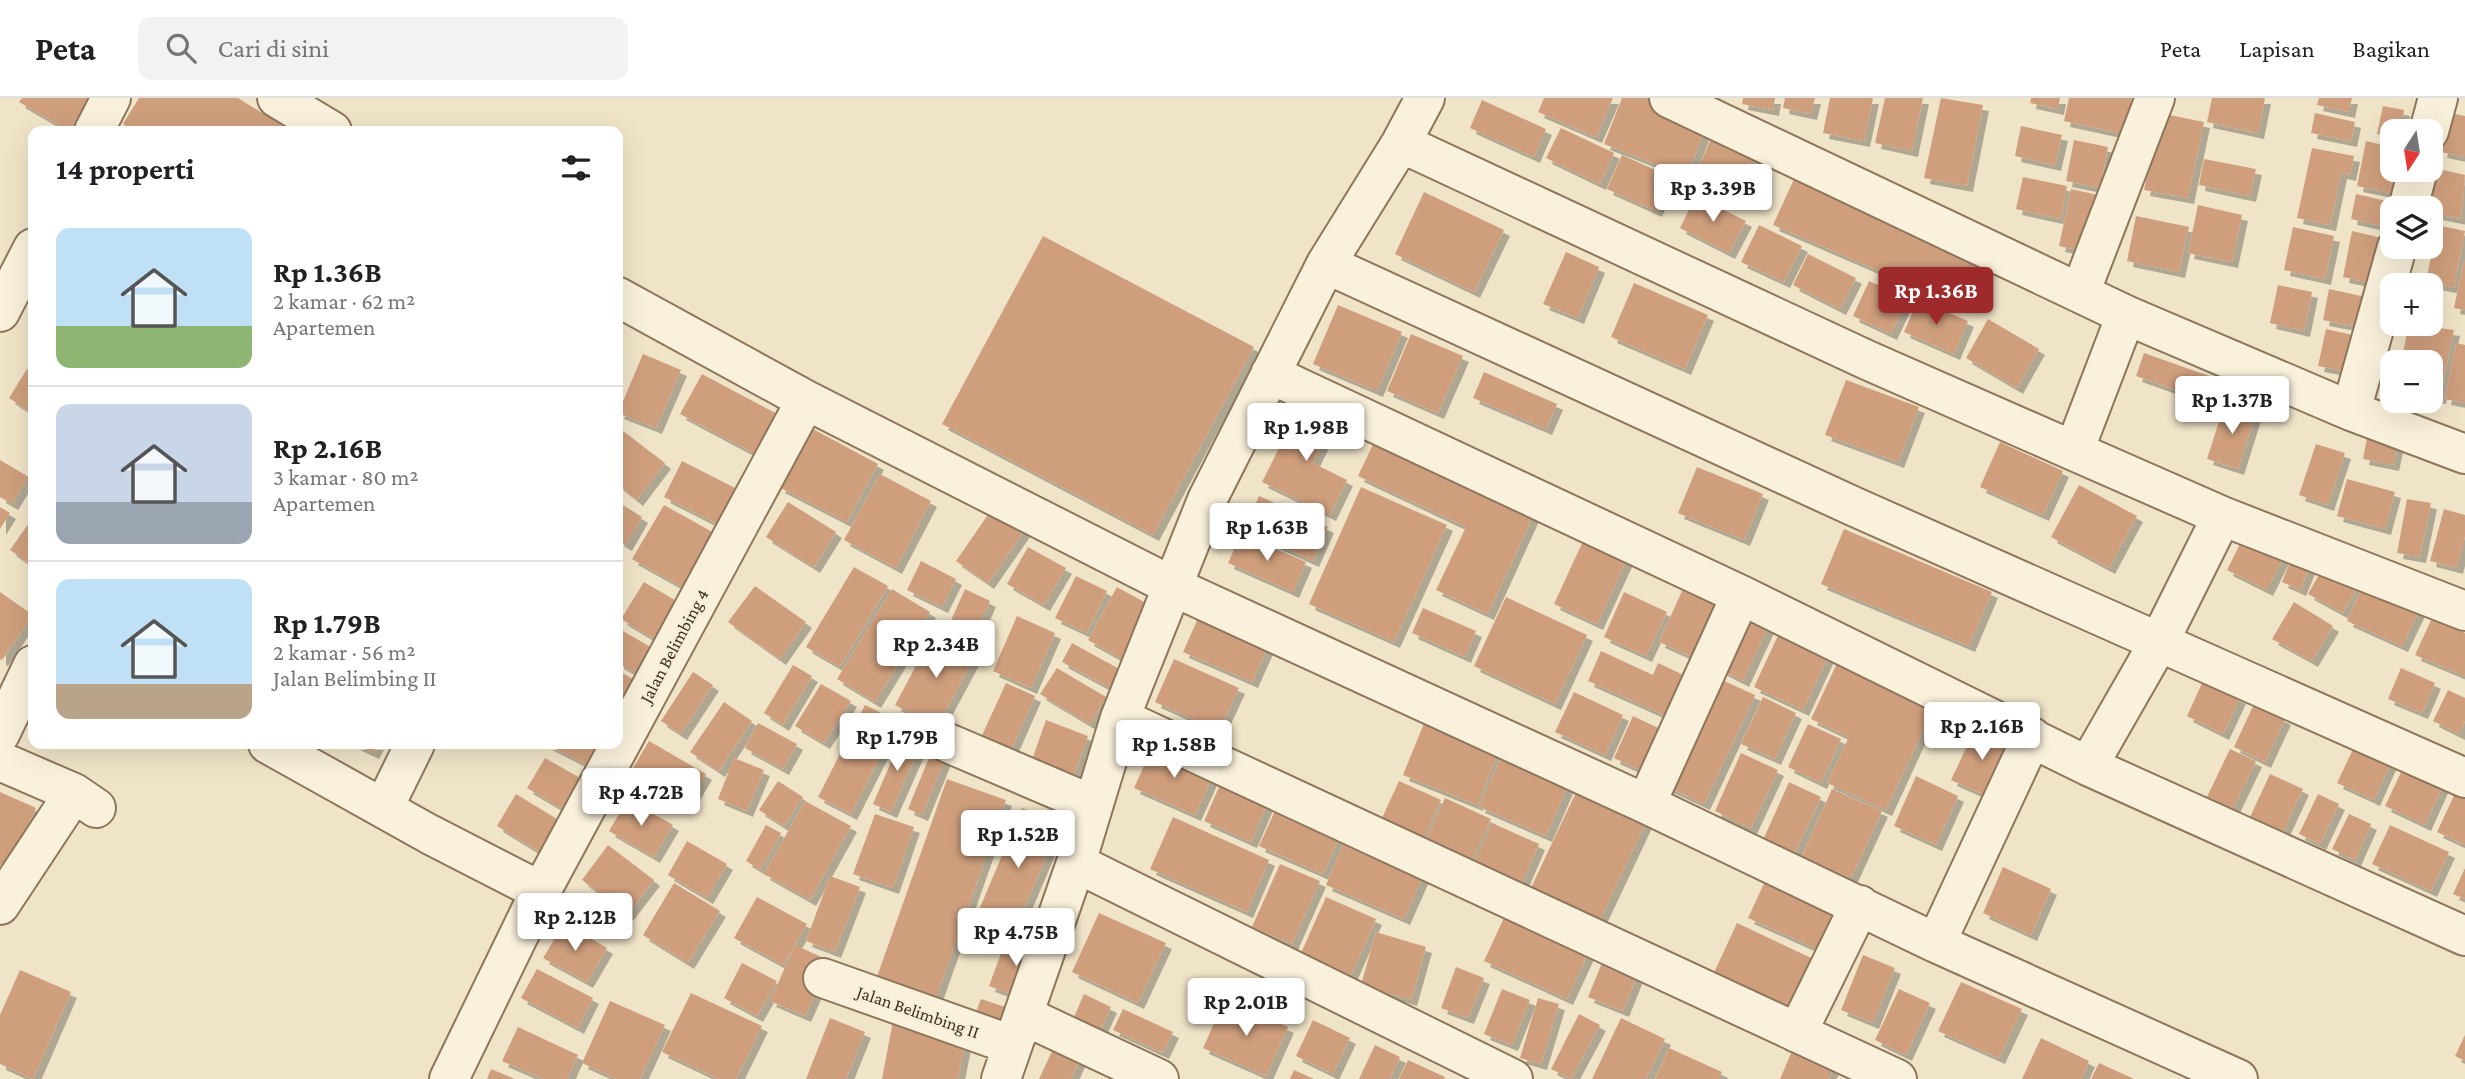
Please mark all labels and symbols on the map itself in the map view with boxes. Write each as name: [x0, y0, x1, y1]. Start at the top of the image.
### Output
north arrow: [2380, 119, 2443, 182]
pin: Rp 3.39B: [1641, 164, 1785, 224]
pin: Rp 1.36B: [1864, 268, 2008, 327]
pin: Rp 1.37B: [2160, 376, 2304, 436]
pin: Rp 1.98B: [1234, 404, 1378, 463]
pin: Rp 1.63B: [1195, 504, 1339, 563]
street label: Jalan Belimbing 4: [635, 586, 712, 708]
pin: Rp 2.34B: [864, 620, 1008, 680]
pin: Rp 2.16B: [1910, 702, 2054, 762]
pin: Rp 1.79B: [825, 714, 969, 773]
pin: Rp 1.58B: [1102, 720, 1246, 780]
pin: Rp 4.72B: [569, 768, 713, 828]
pin: Rp 1.52B: [946, 810, 1090, 870]
pin: Rp 2.12B: [503, 894, 647, 953]
pin: Rp 4.75B: [944, 908, 1088, 968]
pin: Rp 2.01B: [1174, 978, 1318, 1038]
street label: Jalan Belimbing II: [852, 981, 982, 1042]

